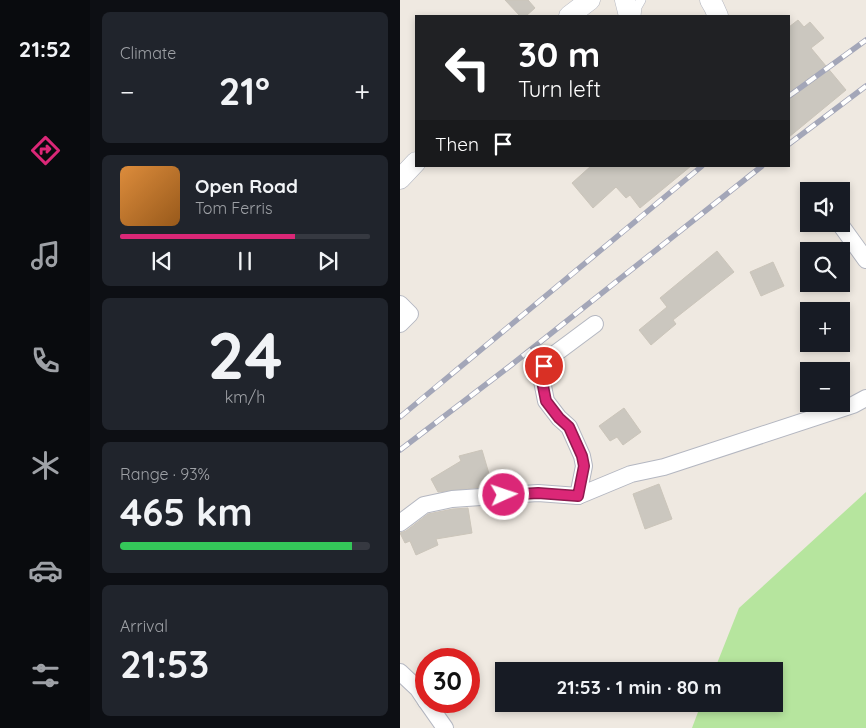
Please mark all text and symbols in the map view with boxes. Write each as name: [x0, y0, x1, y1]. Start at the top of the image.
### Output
text: 30 m: [518, 32, 600, 76]
text: 21:52: [19, 35, 71, 63]
icon: left: [435, 35, 500, 100]
text: Climate: [120, 43, 176, 63]
text: 21°: [219, 67, 270, 115]
text: −: [120, 74, 135, 109]
text: +: [354, 74, 370, 109]
text: Turn left: [518, 75, 601, 103]
icon: arrive: [489, 130, 517, 158]
text: Then: [435, 132, 479, 156]
icon: directions: [28, 133, 63, 168]
text: Open Road: [195, 174, 298, 198]
map controls: [800, 182, 850, 412]
button: sound: [800, 182, 850, 232]
text: Tom Ferris: [195, 198, 272, 218]
icon: music: [28, 238, 63, 273]
button: search: [800, 242, 850, 292]
icon: previous: [148, 247, 176, 275]
icon: pause: [231, 247, 259, 275]
icon: next: [314, 247, 342, 275]
button: +: [800, 302, 850, 352]
text: 24: [207, 314, 283, 395]
icon: phone: [28, 343, 63, 378]
pin: [523, 345, 565, 387]
icon: arrive: [530, 352, 558, 380]
button: −: [800, 362, 850, 412]
text: km/h: [225, 387, 265, 407]
icon: climate: [28, 448, 63, 483]
text: Range · 93%: [120, 464, 210, 484]
position arrow: [477, 468, 529, 520]
text: 465 km: [120, 488, 253, 536]
icon: car: [28, 553, 63, 588]
text: Arrival: [120, 616, 168, 636]
text: 21:53: [120, 640, 209, 688]
speed limit sign: 30: [415, 648, 480, 713]
icon: filters: [28, 658, 63, 693]
text: 21:53 · 1 min · 80 m: [556, 675, 722, 699]

